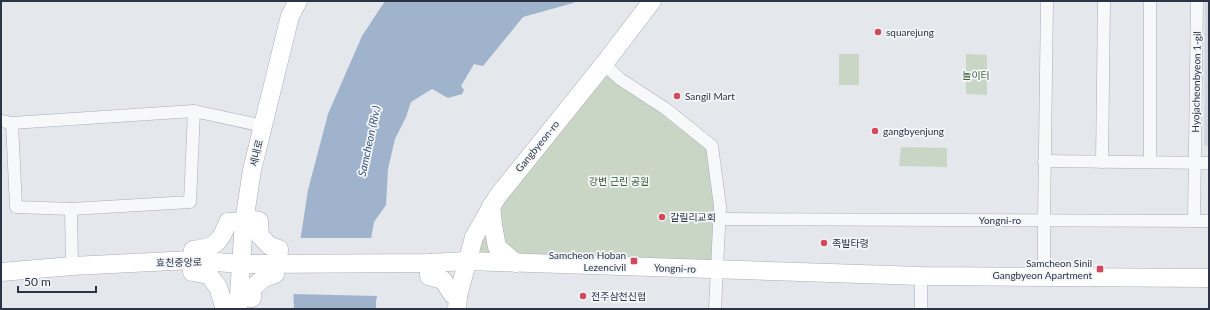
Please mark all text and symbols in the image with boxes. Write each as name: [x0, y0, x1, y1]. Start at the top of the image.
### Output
place label: squarejung: [886, 26, 934, 38]
marker: squarejung: [873, 27, 883, 37]
street label: Hyojacheonbyeon 1-gil: [1189, 31, 1203, 133]
park label: 놀이터: [962, 69, 990, 81]
place label: Sangil Mart: [685, 90, 735, 102]
marker: Sangil Mart: [672, 91, 682, 101]
water label: Samcheon (Riv.): [355, 104, 382, 177]
street label: Gangbyeon-ro: [513, 118, 562, 174]
place label: gangbyenjung: [883, 125, 944, 137]
marker: gangbyenjung: [870, 126, 880, 136]
street label: 세내로: [247, 138, 265, 168]
park label: 강변 근린 공원: [589, 175, 649, 187]
place label: 갈릴리교회: [670, 211, 716, 223]
marker: 갈릴리교회: [657, 212, 667, 222]
street label: Yongni-ro: [979, 214, 1022, 226]
place label: 족발타령: [832, 237, 869, 249]
marker: 족발타령: [819, 238, 829, 248]
place label: Samcheon Hoban Lezencivil: [549, 249, 626, 273]
street label: 효천중앙로: [156, 256, 202, 268]
marker: Samcheon Hoban Lezencivil: [629, 256, 639, 266]
place label: Samcheon Sinil Gangbyeon Apartment: [993, 257, 1092, 281]
street label: Yongni-ro: [654, 261, 697, 275]
marker: Samcheon Sinil Gangbyeon Apartment: [1095, 264, 1105, 274]
scale bar: [18, 268, 96, 294]
text: 50 m: [24, 274, 51, 289]
place label: 전주삼천신협: [591, 290, 646, 302]
marker: 전주삼천신협: [578, 291, 588, 301]

